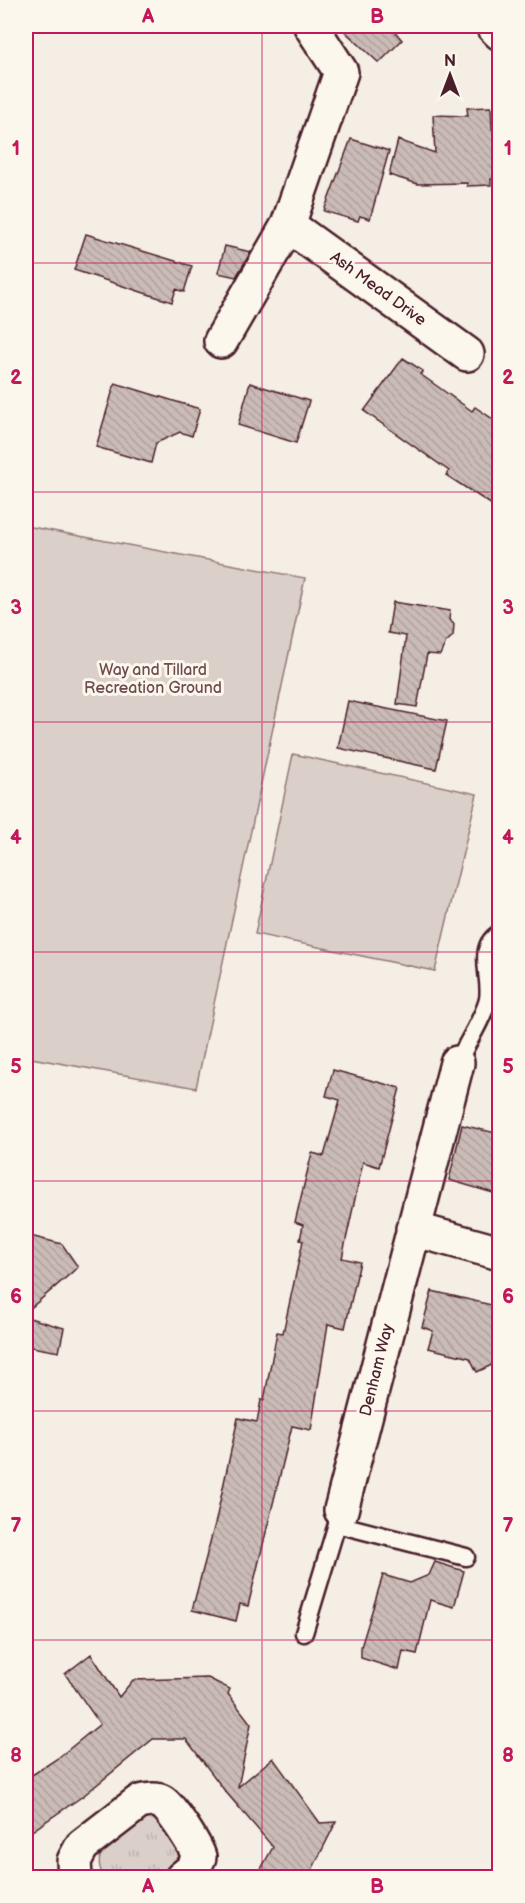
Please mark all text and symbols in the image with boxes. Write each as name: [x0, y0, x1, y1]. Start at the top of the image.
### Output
text: A: [141, 5, 155, 29]
text: B: [370, 5, 384, 29]
north arrow: [420, 45, 480, 105]
text: N: [444, 52, 456, 71]
text: 1: [12, 137, 20, 161]
text: 1: [504, 137, 512, 161]
street label: Ash Mead Drive: [326, 248, 430, 330]
text: 2: [10, 366, 22, 390]
text: 2: [502, 366, 514, 390]
text: 3: [10, 596, 22, 620]
text: 3: [502, 596, 514, 620]
park label: Way and Tillard Recreation Ground: [84, 661, 222, 698]
text: 4: [10, 826, 22, 850]
text: 4: [502, 826, 514, 850]
text: 5: [10, 1055, 22, 1079]
text: 5: [502, 1055, 514, 1079]
text: 6: [10, 1285, 22, 1309]
text: 6: [502, 1285, 514, 1309]
street label: Denham Way: [356, 1321, 398, 1418]
text: 7: [10, 1514, 22, 1538]
text: 7: [502, 1514, 514, 1538]
text: 8: [10, 1744, 22, 1768]
text: 8: [502, 1744, 514, 1768]
text: A: [141, 1875, 155, 1899]
text: B: [370, 1875, 384, 1899]

